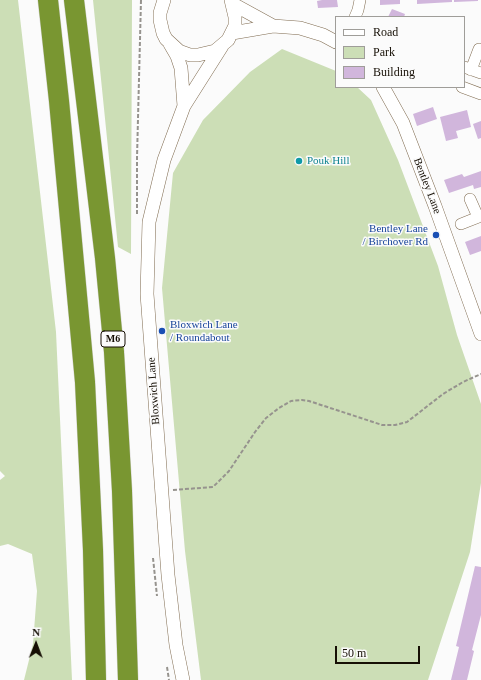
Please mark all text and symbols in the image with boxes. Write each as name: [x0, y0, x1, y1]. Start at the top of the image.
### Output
legend: [335, 16, 465, 88]
text: Road: [373, 25, 398, 39]
text: Park: [373, 45, 395, 59]
text: Building: [373, 65, 415, 79]
place label: Pouk Hill: [307, 154, 349, 168]
marker: Pouk Hill: [294, 156, 304, 166]
street label: Bentley Lane: [410, 156, 444, 216]
place label: Bentley Lane / Birchover Rd: [363, 222, 428, 248]
marker: Bentley Lane / Birchover Rd: [431, 230, 441, 240]
place label: Bloxwich Lane / Roundabout: [170, 318, 238, 344]
marker: Bloxwich Lane / Roundabout: [157, 326, 167, 336]
road number: M6: [101, 331, 125, 347]
street label: Bloxwich Lane: [145, 357, 163, 425]
north arrow: [16, 624, 56, 664]
text: N: [32, 626, 40, 638]
scale bar: [337, 638, 422, 664]
text: 50 m: [342, 646, 366, 660]

